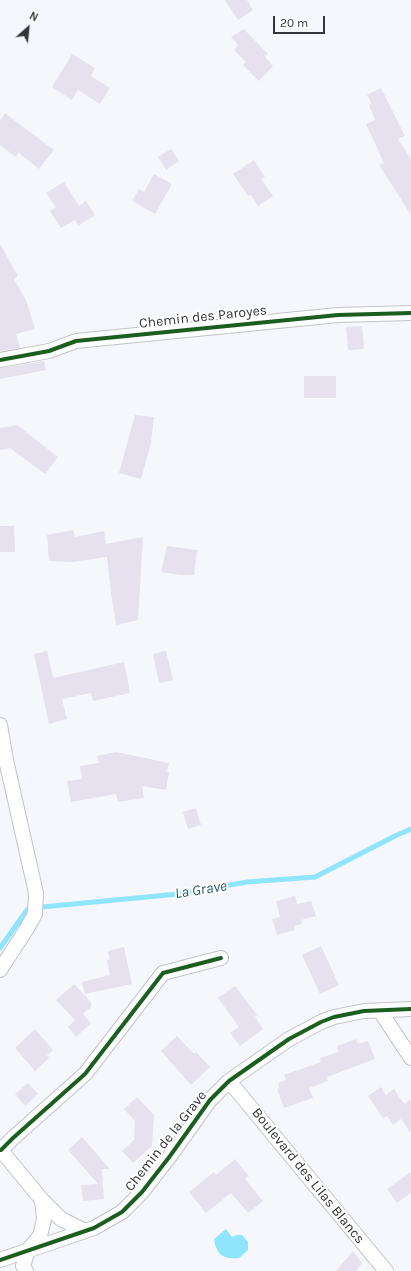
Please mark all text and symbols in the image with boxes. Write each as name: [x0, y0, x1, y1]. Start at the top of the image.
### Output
north arrow: [8, 8, 48, 48]
scale bar: [275, 8, 327, 34]
text: N: [27, 9, 40, 24]
text: 20 m: [280, 16, 308, 30]
street label: Chemin des Paroyes: [138, 302, 268, 332]
water label: La Grave: [174, 877, 228, 903]
street label: Chemin de la Grave: [122, 1087, 210, 1195]
street label: Boulevard des Lilas Blancs: [248, 1105, 368, 1247]

